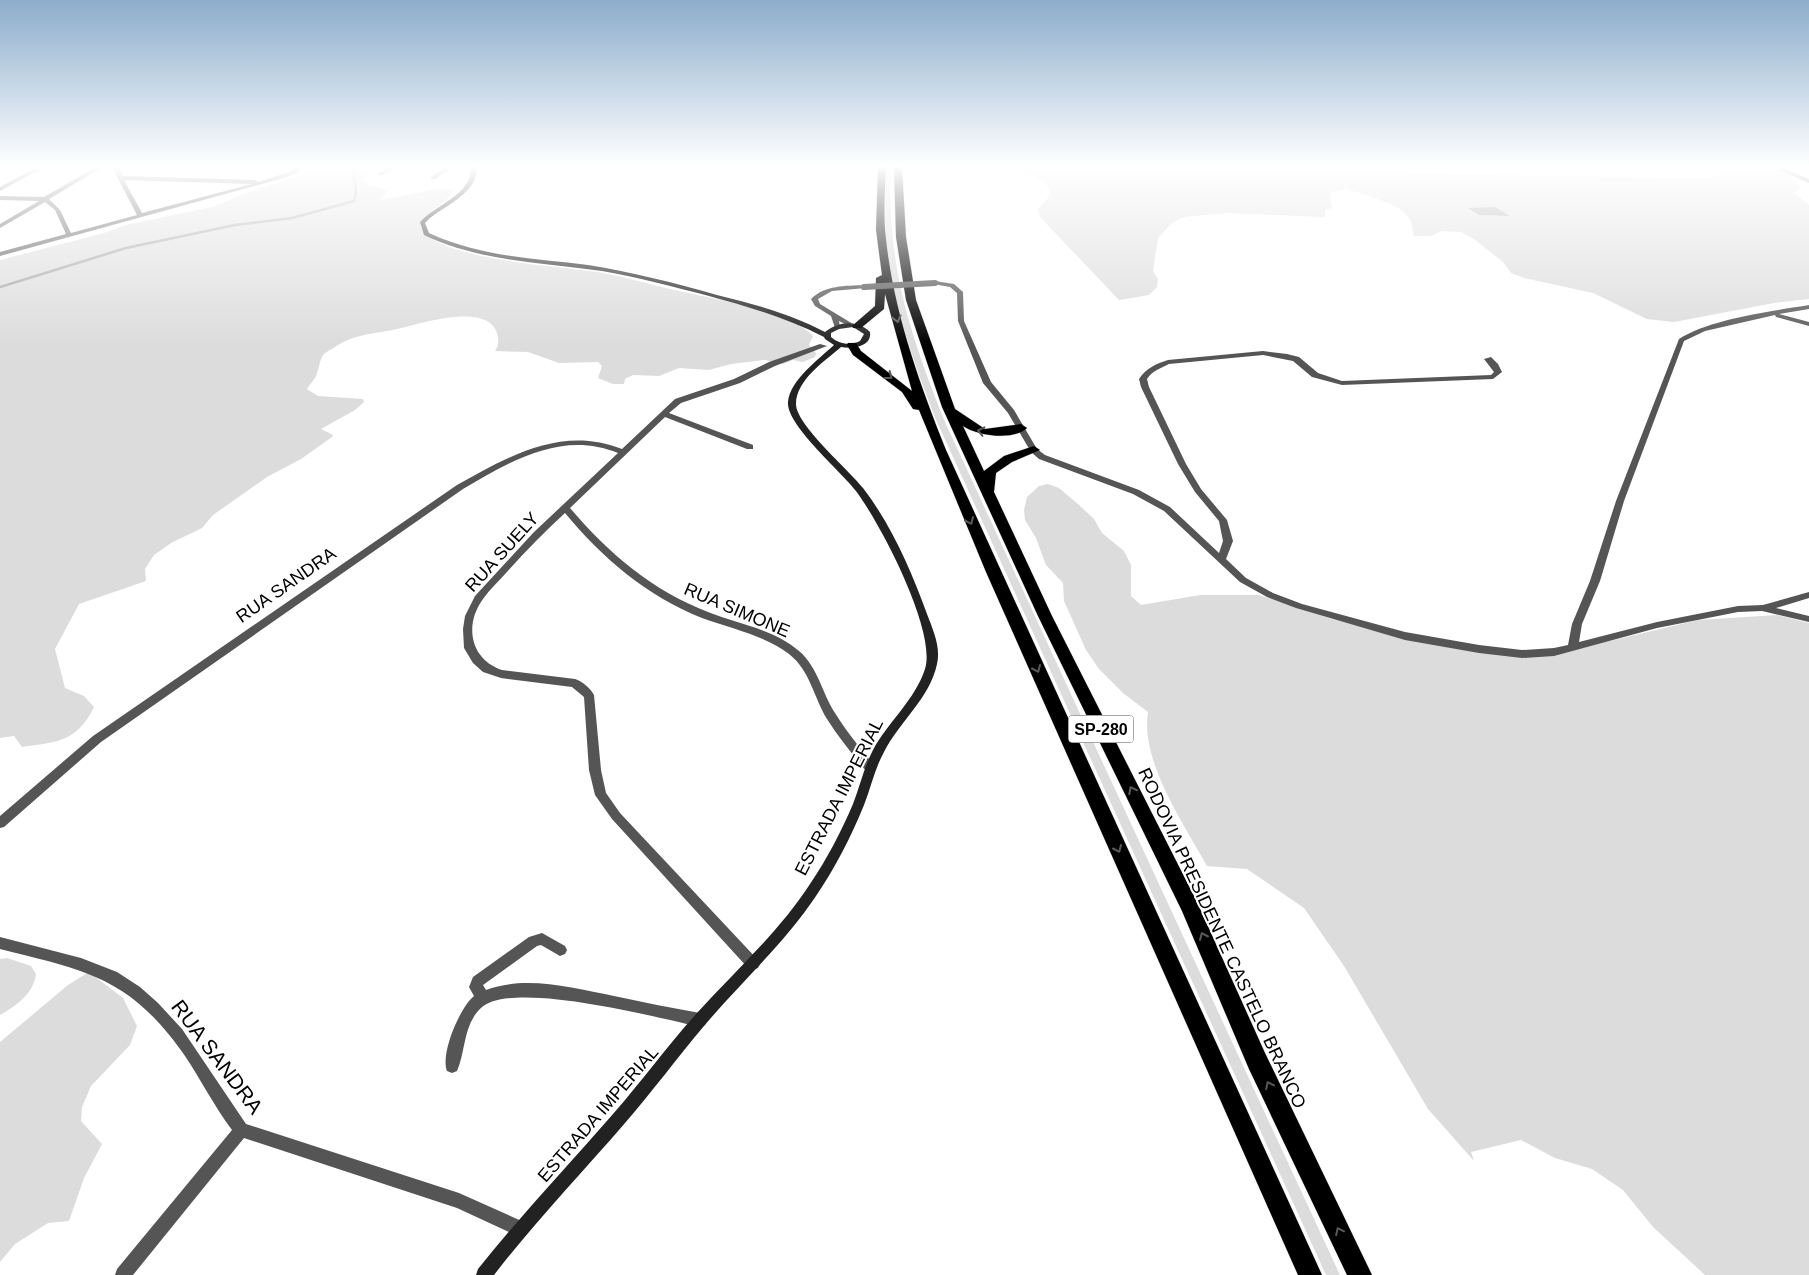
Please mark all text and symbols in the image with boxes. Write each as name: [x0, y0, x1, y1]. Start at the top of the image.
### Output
one-way arrow: [891, 315, 902, 324]
one-way arrow: [883, 371, 892, 379]
one-way arrow: [976, 426, 985, 437]
street label: RUA SUELY: [461, 508, 543, 596]
one-way arrow: [964, 516, 975, 525]
street label: RUA SANDRA: [232, 543, 340, 627]
street label: RUA SIMONE: [681, 579, 793, 641]
one-way arrow: [1031, 664, 1041, 673]
street label: ESTRADA IMPERIAL: [791, 715, 887, 879]
road number: SP-280: [1068, 716, 1134, 742]
street label: RODOVIA PRESIDENTE CASTELO BRANCO: [1134, 765, 1310, 1111]
one-way arrow: [1128, 786, 1138, 795]
one-way arrow: [1112, 844, 1123, 853]
one-way arrow: [1198, 932, 1209, 941]
street label: RUA SANDRA: [167, 995, 268, 1118]
street label: ESTRADA IMPERIAL: [534, 1042, 662, 1186]
one-way arrow: [1265, 1081, 1275, 1090]
one-way arrow: [1335, 1227, 1345, 1236]

